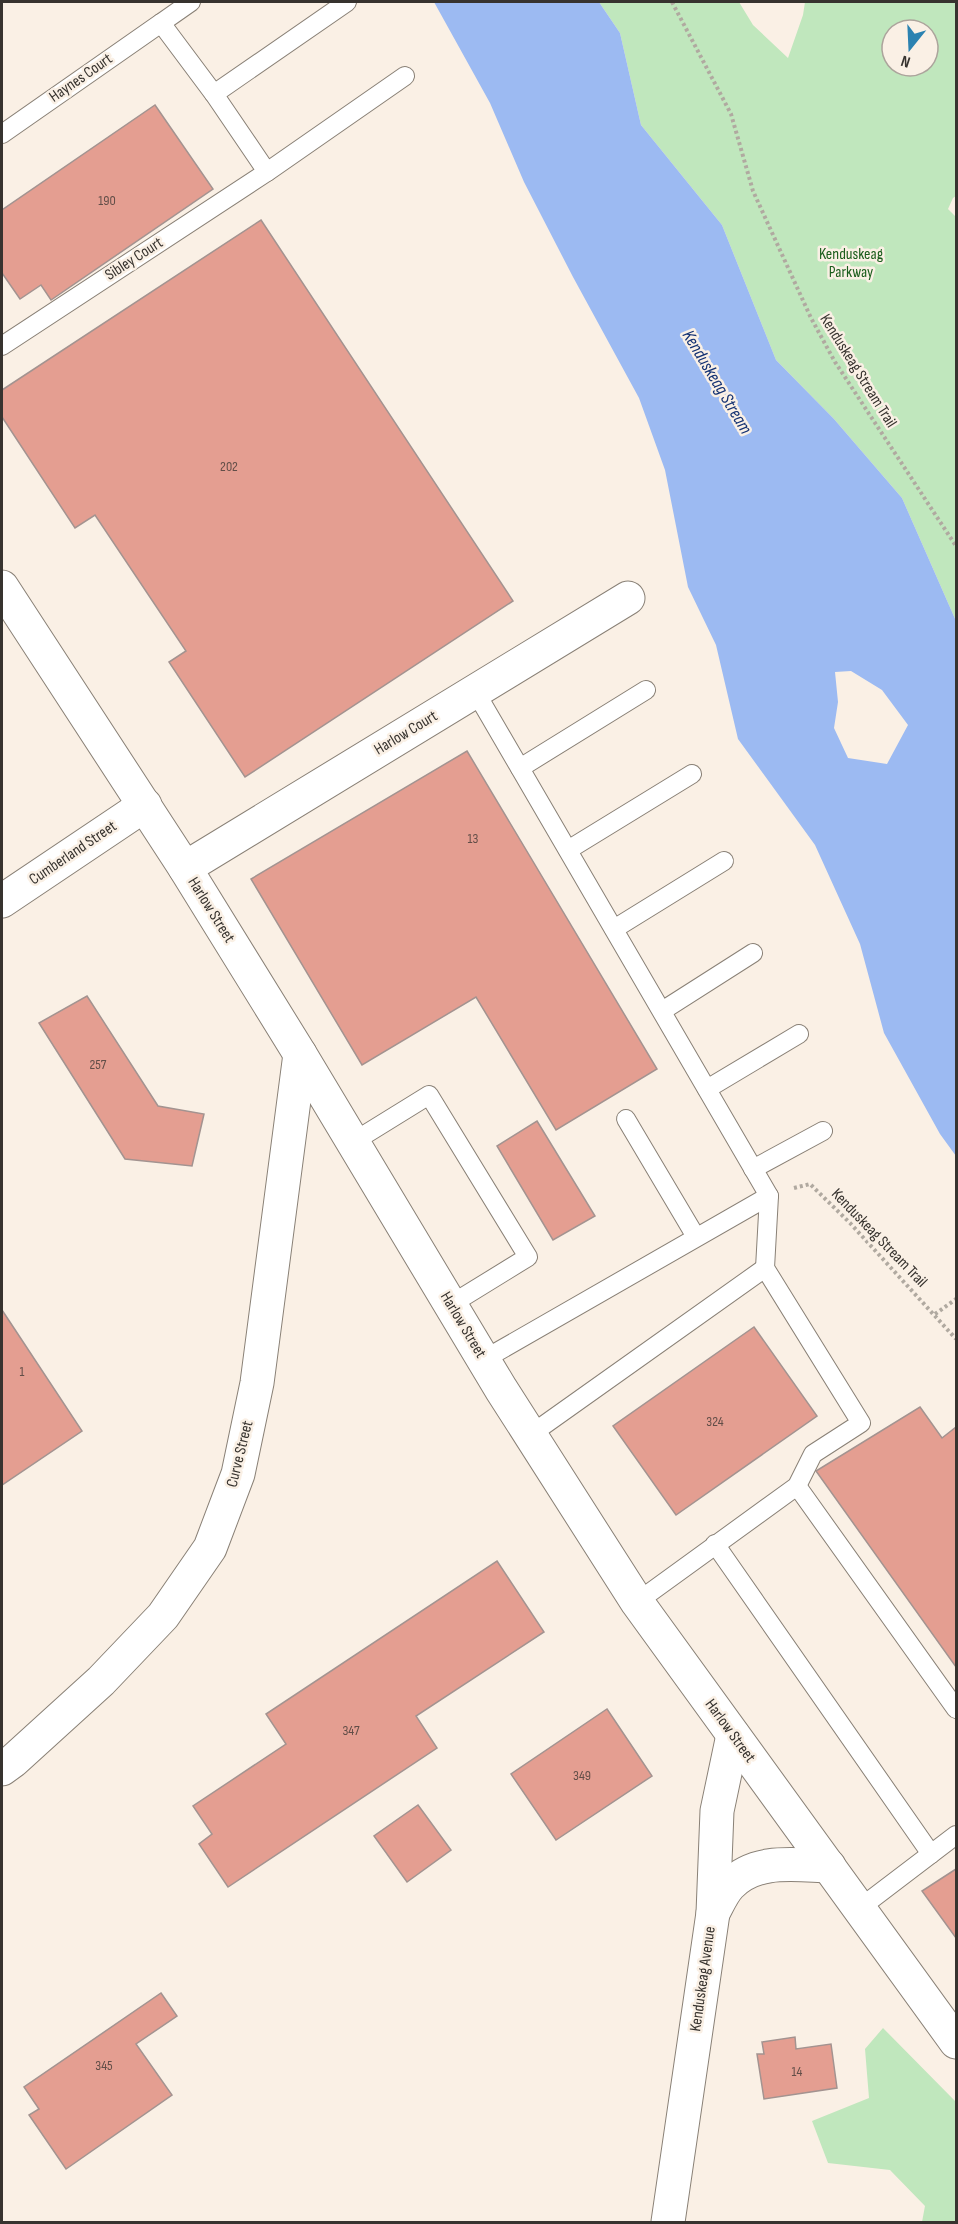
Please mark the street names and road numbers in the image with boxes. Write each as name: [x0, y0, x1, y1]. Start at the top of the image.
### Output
street label: Haynes Court: [46, 49, 116, 107]
street label: Sibley Court: [102, 233, 167, 285]
street label: Kenduskeag Stream Trail: [816, 311, 901, 431]
street label: Harlow Court: [371, 707, 441, 759]
street label: Cumberland Street: [26, 817, 120, 889]
street label: Harlow Street: [183, 874, 239, 946]
street label: Kenduskeag Stream Trail: [827, 1185, 931, 1291]
street label: Harlow Street: [436, 1289, 490, 1362]
street label: Curve Street: [223, 1419, 257, 1489]
street label: Harlow Street: [701, 1696, 759, 1766]
street label: Kenduskeag Avenue: [686, 1925, 720, 2033]

